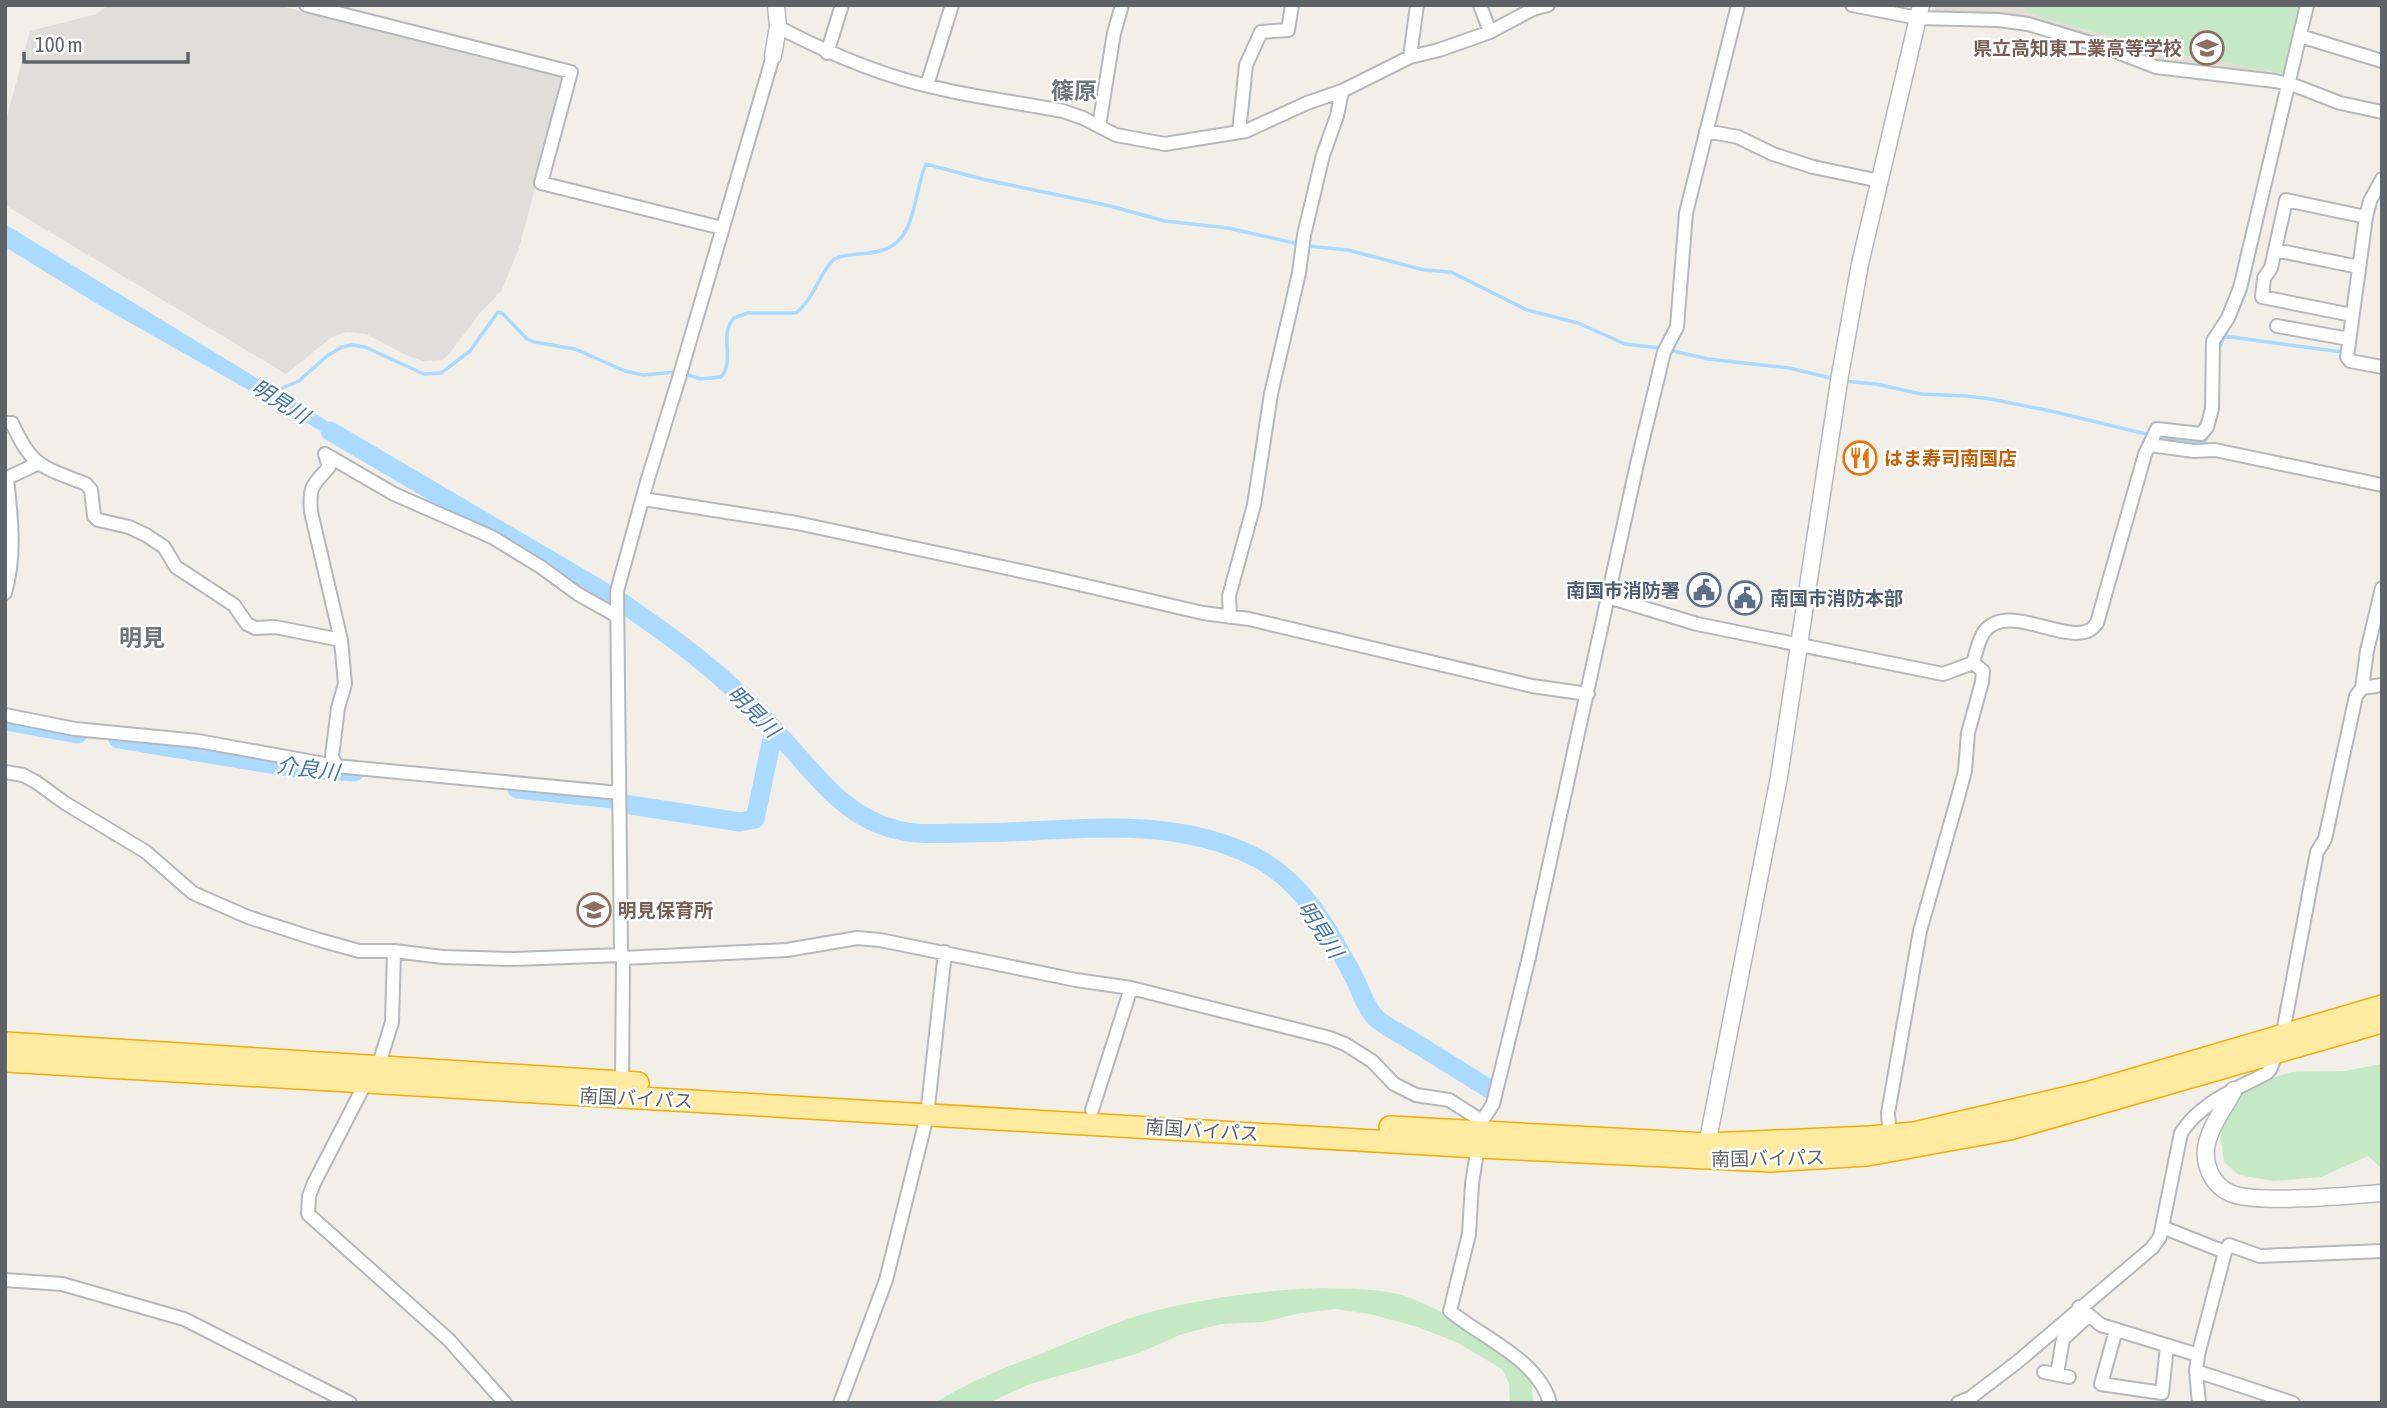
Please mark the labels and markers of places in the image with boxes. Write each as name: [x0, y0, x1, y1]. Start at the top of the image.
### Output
school or university icon: 県立高知東工業高等学校: [2188, 29, 2226, 67]
place label: 県立高知東工業高等学校: [1973, 37, 2182, 59]
restaurant icon: はま寿司南国店: [1841, 439, 1879, 477]
place label: はま寿司南国店: [1884, 447, 2017, 469]
public building icon: 南国市消防署: [1685, 571, 1723, 609]
place label: 南国市消防署: [1566, 579, 1680, 601]
public building icon: 南国市消防本部: [1726, 579, 1764, 617]
place label: 南国市消防本部: [1770, 587, 1903, 609]
school or university icon: 明見保育所: [575, 891, 613, 929]
place label: 明見保育所: [618, 899, 713, 921]

